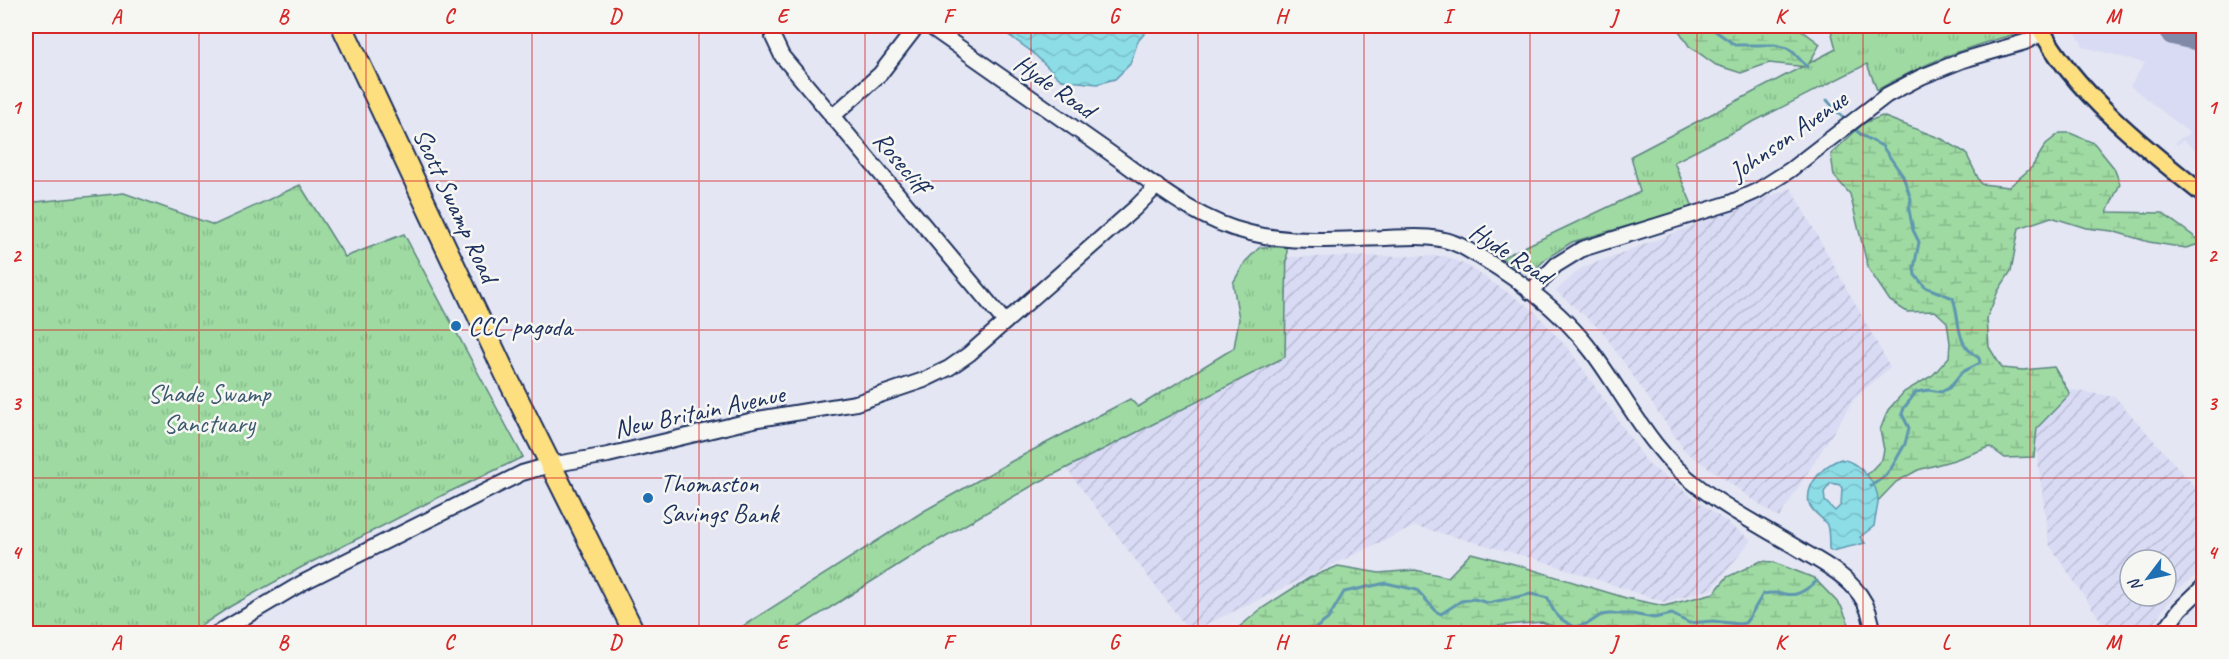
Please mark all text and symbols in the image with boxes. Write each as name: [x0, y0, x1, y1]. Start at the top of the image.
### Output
text: A: [111, 4, 123, 29]
text: B: [278, 4, 290, 29]
text: C: [444, 4, 456, 29]
text: D: [609, 4, 623, 29]
text: E: [777, 4, 791, 29]
text: F: [943, 4, 957, 29]
text: G: [1109, 4, 1122, 29]
text: H: [1275, 4, 1290, 29]
text: I: [1443, 4, 1456, 29]
text: J: [1609, 4, 1621, 29]
text: K: [1775, 4, 1789, 29]
text: L: [1942, 4, 1952, 29]
text: M: [2106, 4, 2123, 29]
street label: Hyde Road: [1008, 47, 1105, 128]
street label: Johnson Avenue: [1721, 82, 1855, 189]
text: 1: [12, 95, 23, 120]
text: 1: [2208, 95, 2219, 120]
street label: Scott Swamp Road: [406, 123, 507, 291]
street label: Rosecliff: [866, 124, 940, 204]
street label: Hyde Road: [1463, 215, 1561, 294]
text: 2: [12, 243, 23, 268]
text: 2: [2208, 243, 2219, 268]
place label: CCC pagoda: [468, 310, 574, 343]
marker: CCC pagoda: [449, 319, 463, 333]
park label: Shade Swamp Sanctuary: [148, 377, 273, 440]
street label: New Britain Avenue: [611, 377, 790, 446]
text: 3: [12, 391, 23, 416]
text: 3: [2208, 391, 2219, 416]
place label: Thomaston Savings Bank: [660, 467, 781, 530]
marker: Thomaston Savings Bank: [641, 491, 655, 505]
text: 4: [12, 540, 24, 565]
text: 4: [2208, 540, 2220, 565]
north arrow: [2118, 548, 2178, 608]
text: N: [2123, 573, 2147, 595]
text: A: [111, 630, 123, 655]
text: B: [278, 630, 290, 655]
text: C: [444, 630, 456, 655]
text: D: [609, 630, 623, 655]
text: E: [777, 630, 791, 655]
text: F: [943, 630, 957, 655]
text: G: [1109, 630, 1122, 655]
text: H: [1275, 630, 1290, 655]
text: I: [1443, 630, 1456, 655]
text: J: [1609, 630, 1621, 655]
text: K: [1775, 630, 1789, 655]
text: L: [1942, 630, 1952, 655]
text: M: [2106, 630, 2123, 655]

